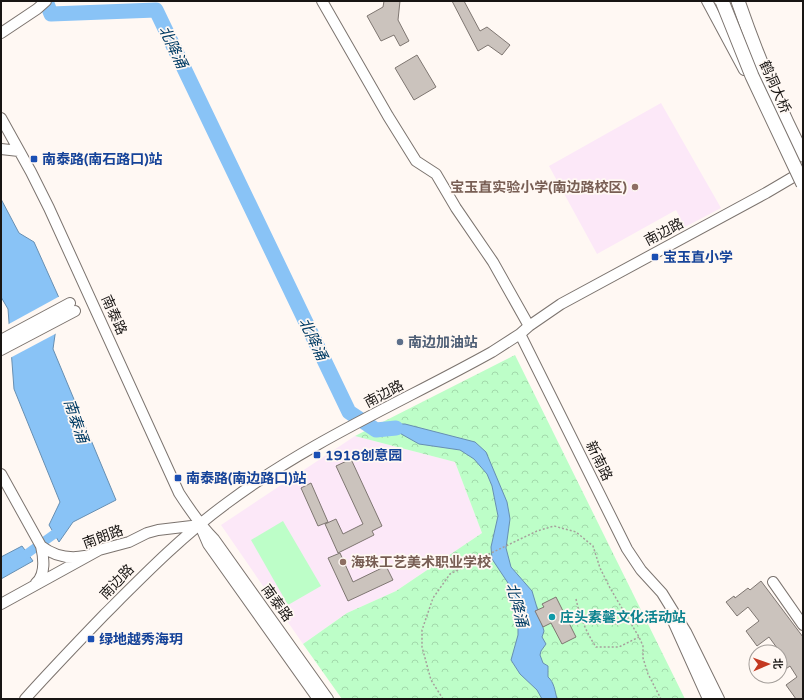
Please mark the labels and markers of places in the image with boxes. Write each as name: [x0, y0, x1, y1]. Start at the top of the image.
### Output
place label: 南泰路(南石路口)站: [42, 151, 163, 168]
marker: 南泰路(南石路口)站: [29, 154, 39, 164]
place label: 宝玉直实验小学(南边路校区): [450, 179, 627, 196]
marker: 宝玉直实验小学(南边路校区): [630, 182, 640, 192]
place label: 宝玉直小学: [663, 249, 733, 266]
marker: 宝玉直小学: [650, 252, 660, 262]
place label: 南边加油站: [408, 334, 478, 351]
marker: 南边加油站: [395, 337, 405, 347]
place label: 1918创意园: [325, 447, 402, 464]
marker: 1918创意园: [312, 450, 322, 460]
place label: 南泰路(南边路口)站: [186, 470, 307, 487]
marker: 南泰路(南边路口)站: [173, 473, 183, 483]
place label: 海珠工艺美术职业学校: [351, 554, 491, 571]
marker: 海珠工艺美术职业学校: [338, 557, 348, 567]
place label: 庄头素馨文化活动站: [560, 609, 686, 626]
marker: 庄头素馨文化活动站: [547, 612, 557, 622]
place label: 绿地越秀海玥: [99, 631, 183, 648]
marker: 绿地越秀海玥: [86, 634, 96, 644]

